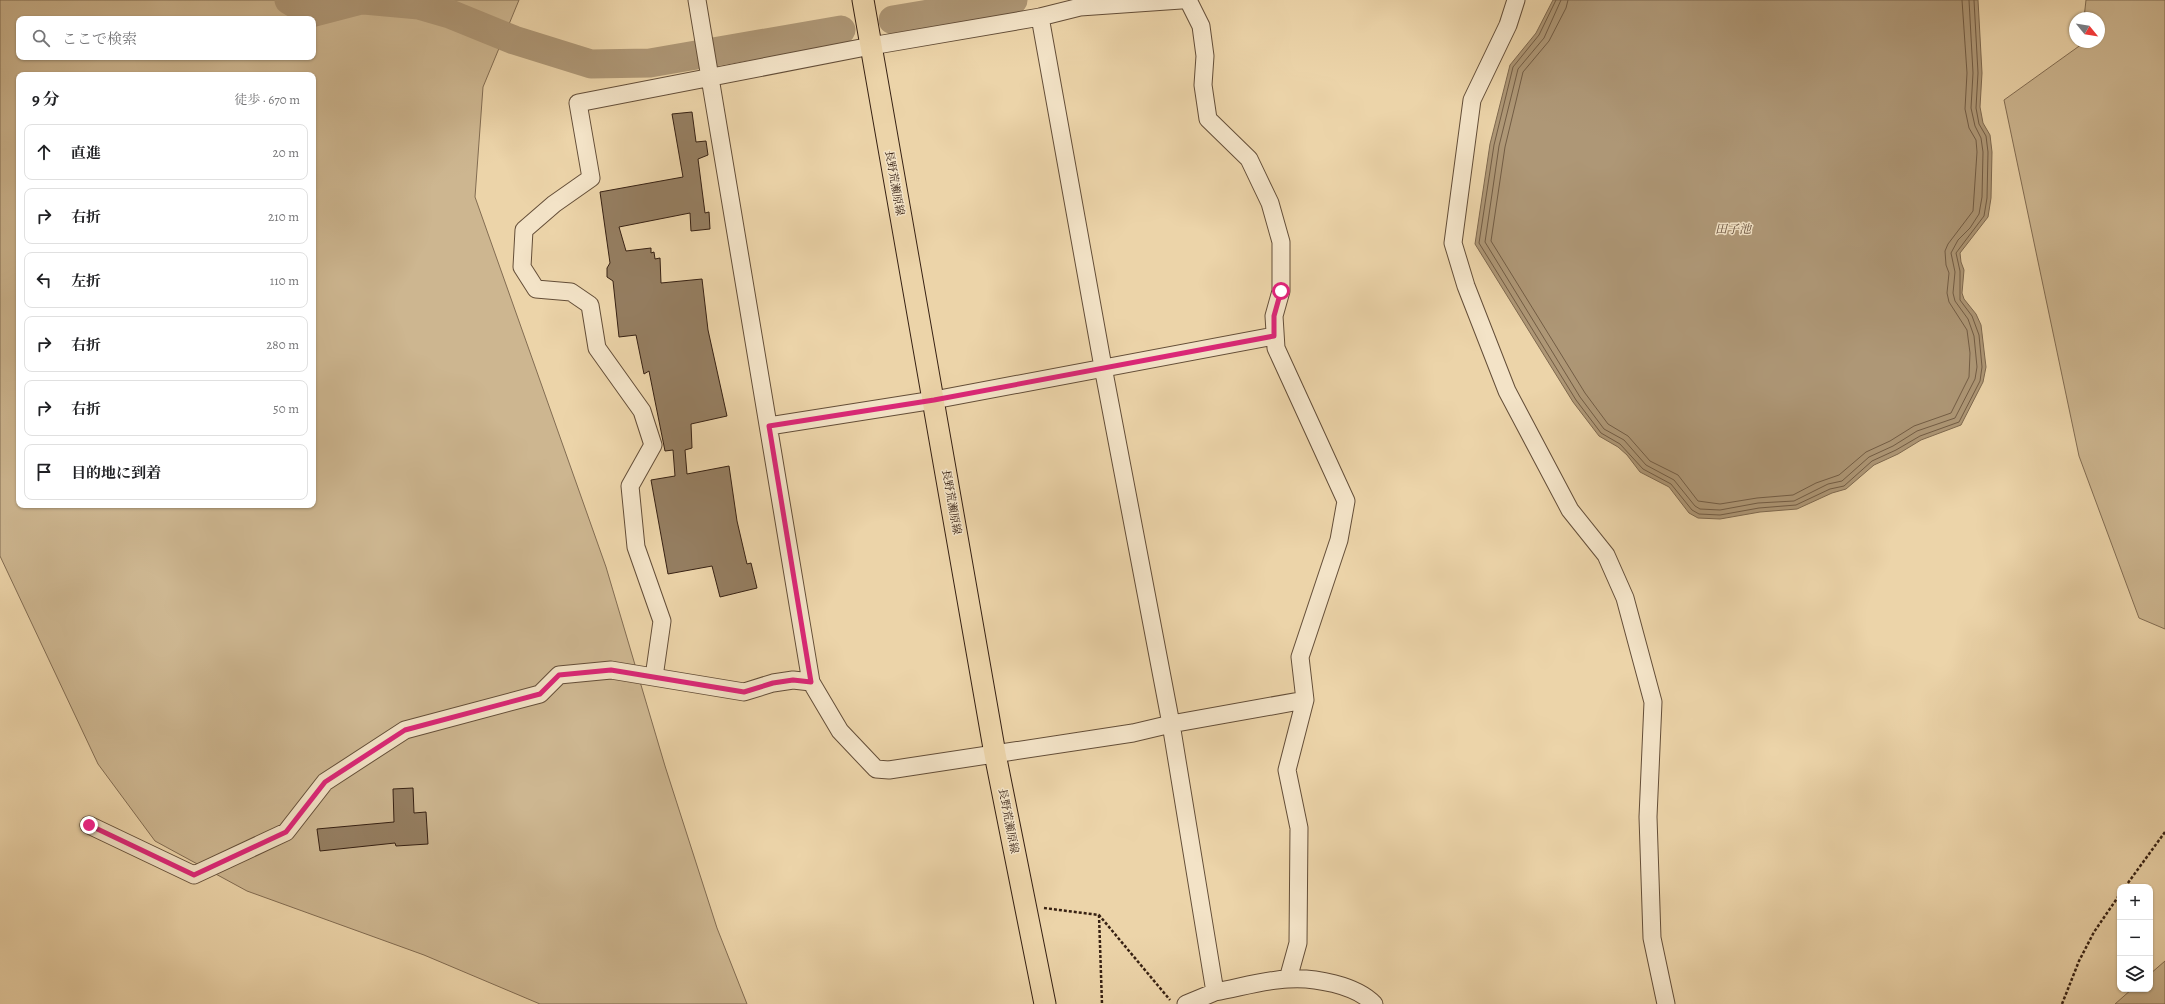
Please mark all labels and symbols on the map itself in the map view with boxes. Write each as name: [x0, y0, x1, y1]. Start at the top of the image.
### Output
north arrow: [2069, 12, 2105, 48]
street label: 長野荒瀬原線: [881, 149, 908, 217]
water label: 田子池: [1715, 221, 1753, 237]
route start: [1272, 282, 1290, 300]
street label: 長野荒瀬原線: [938, 468, 965, 536]
street label: 長野荒瀬原線: [995, 787, 1022, 855]
route end: [80, 816, 98, 834]

